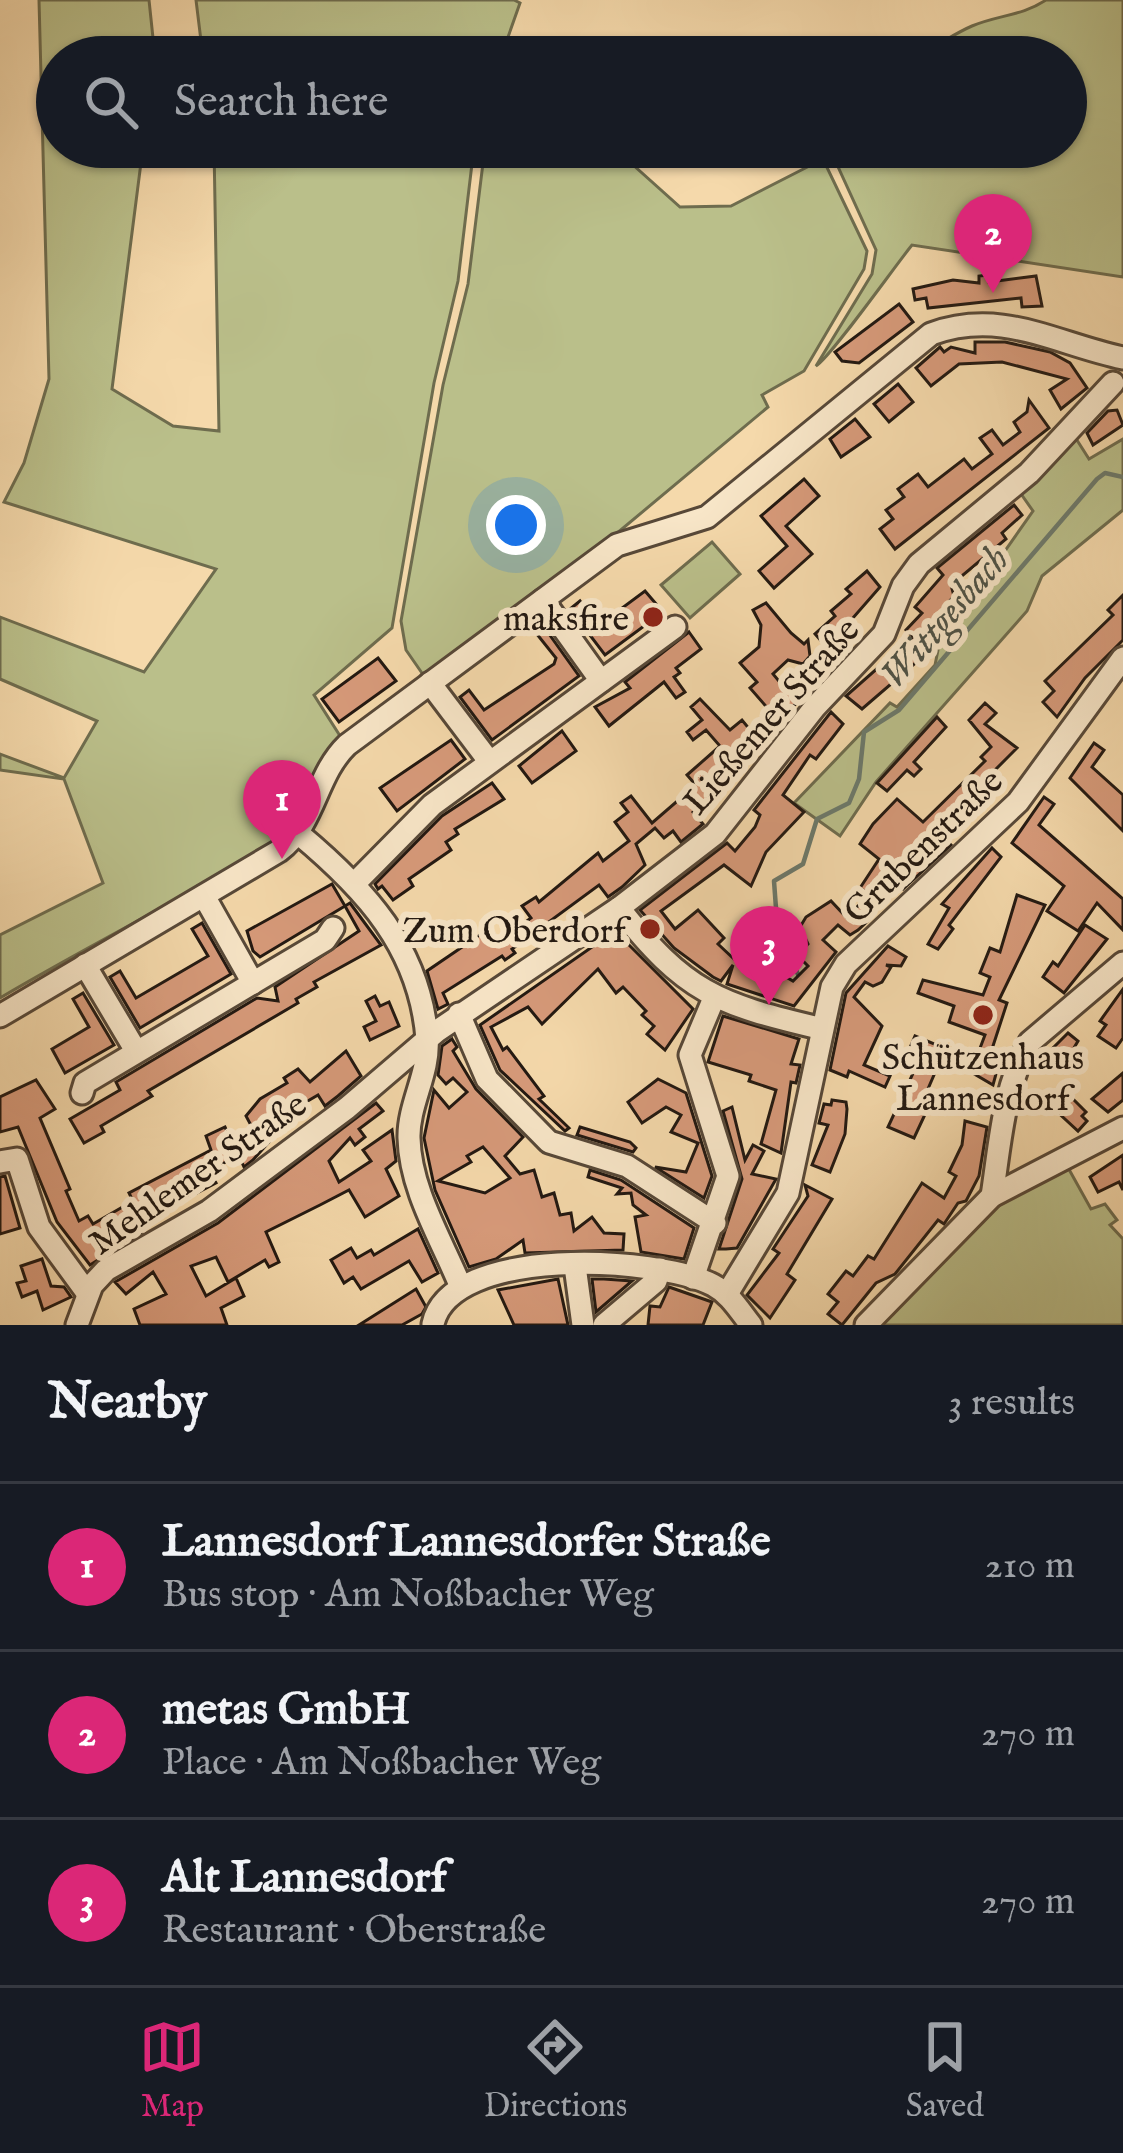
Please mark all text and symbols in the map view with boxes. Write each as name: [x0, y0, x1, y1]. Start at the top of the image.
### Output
search box: [36, 36, 1087, 168]
icon: search: [78, 69, 144, 135]
text: Search here: [174, 74, 388, 131]
pin: 2: [954, 194, 1032, 293]
your location: [486, 495, 546, 555]
water label: Wittgesbach: [870, 537, 1022, 700]
place label: maksfire: [503, 597, 629, 643]
marker: maksfire: [640, 604, 666, 630]
street label: Ließemer Straße: [674, 609, 871, 825]
pin: 1: [243, 760, 321, 859]
street label: Grubenstraße: [835, 760, 1014, 935]
pin: 3: [730, 906, 808, 1005]
place label: Zum Oberdorf: [403, 909, 632, 955]
marker: Zum Oberdorf: [637, 916, 663, 942]
marker: Schützenhaus Lannesdorf: [970, 1002, 996, 1028]
place label: Schützenhaus Lannesdorf: [882, 1036, 1084, 1123]
street label: Mehlemer Straße: [81, 1082, 317, 1267]
text: Nearby: [48, 1371, 207, 1436]
text: 3 results: [948, 1379, 1075, 1428]
text: Lannesdorf Lannesdorfer Straße: [162, 1514, 771, 1571]
text: 1: [80, 1542, 94, 1591]
text: 210 m: [985, 1542, 1075, 1591]
text: Bus stop · Am Noßbacher Weg: [162, 1571, 654, 1620]
text: metas GmbH: [162, 1682, 410, 1739]
text: 2: [78, 1710, 96, 1759]
text: 270 m: [981, 1710, 1075, 1759]
text: Place · Am Noßbacher Weg: [162, 1739, 601, 1788]
text: Alt Lannesdorf: [162, 1850, 447, 1907]
text: 3: [80, 1878, 94, 1927]
text: 270 m: [981, 1878, 1075, 1927]
text: Restaurant · Oberstraße: [162, 1907, 546, 1956]
tab: Map: [139, 2014, 205, 2128]
tab: Directions: [484, 2014, 627, 2128]
tab: Saved: [906, 2014, 984, 2128]

